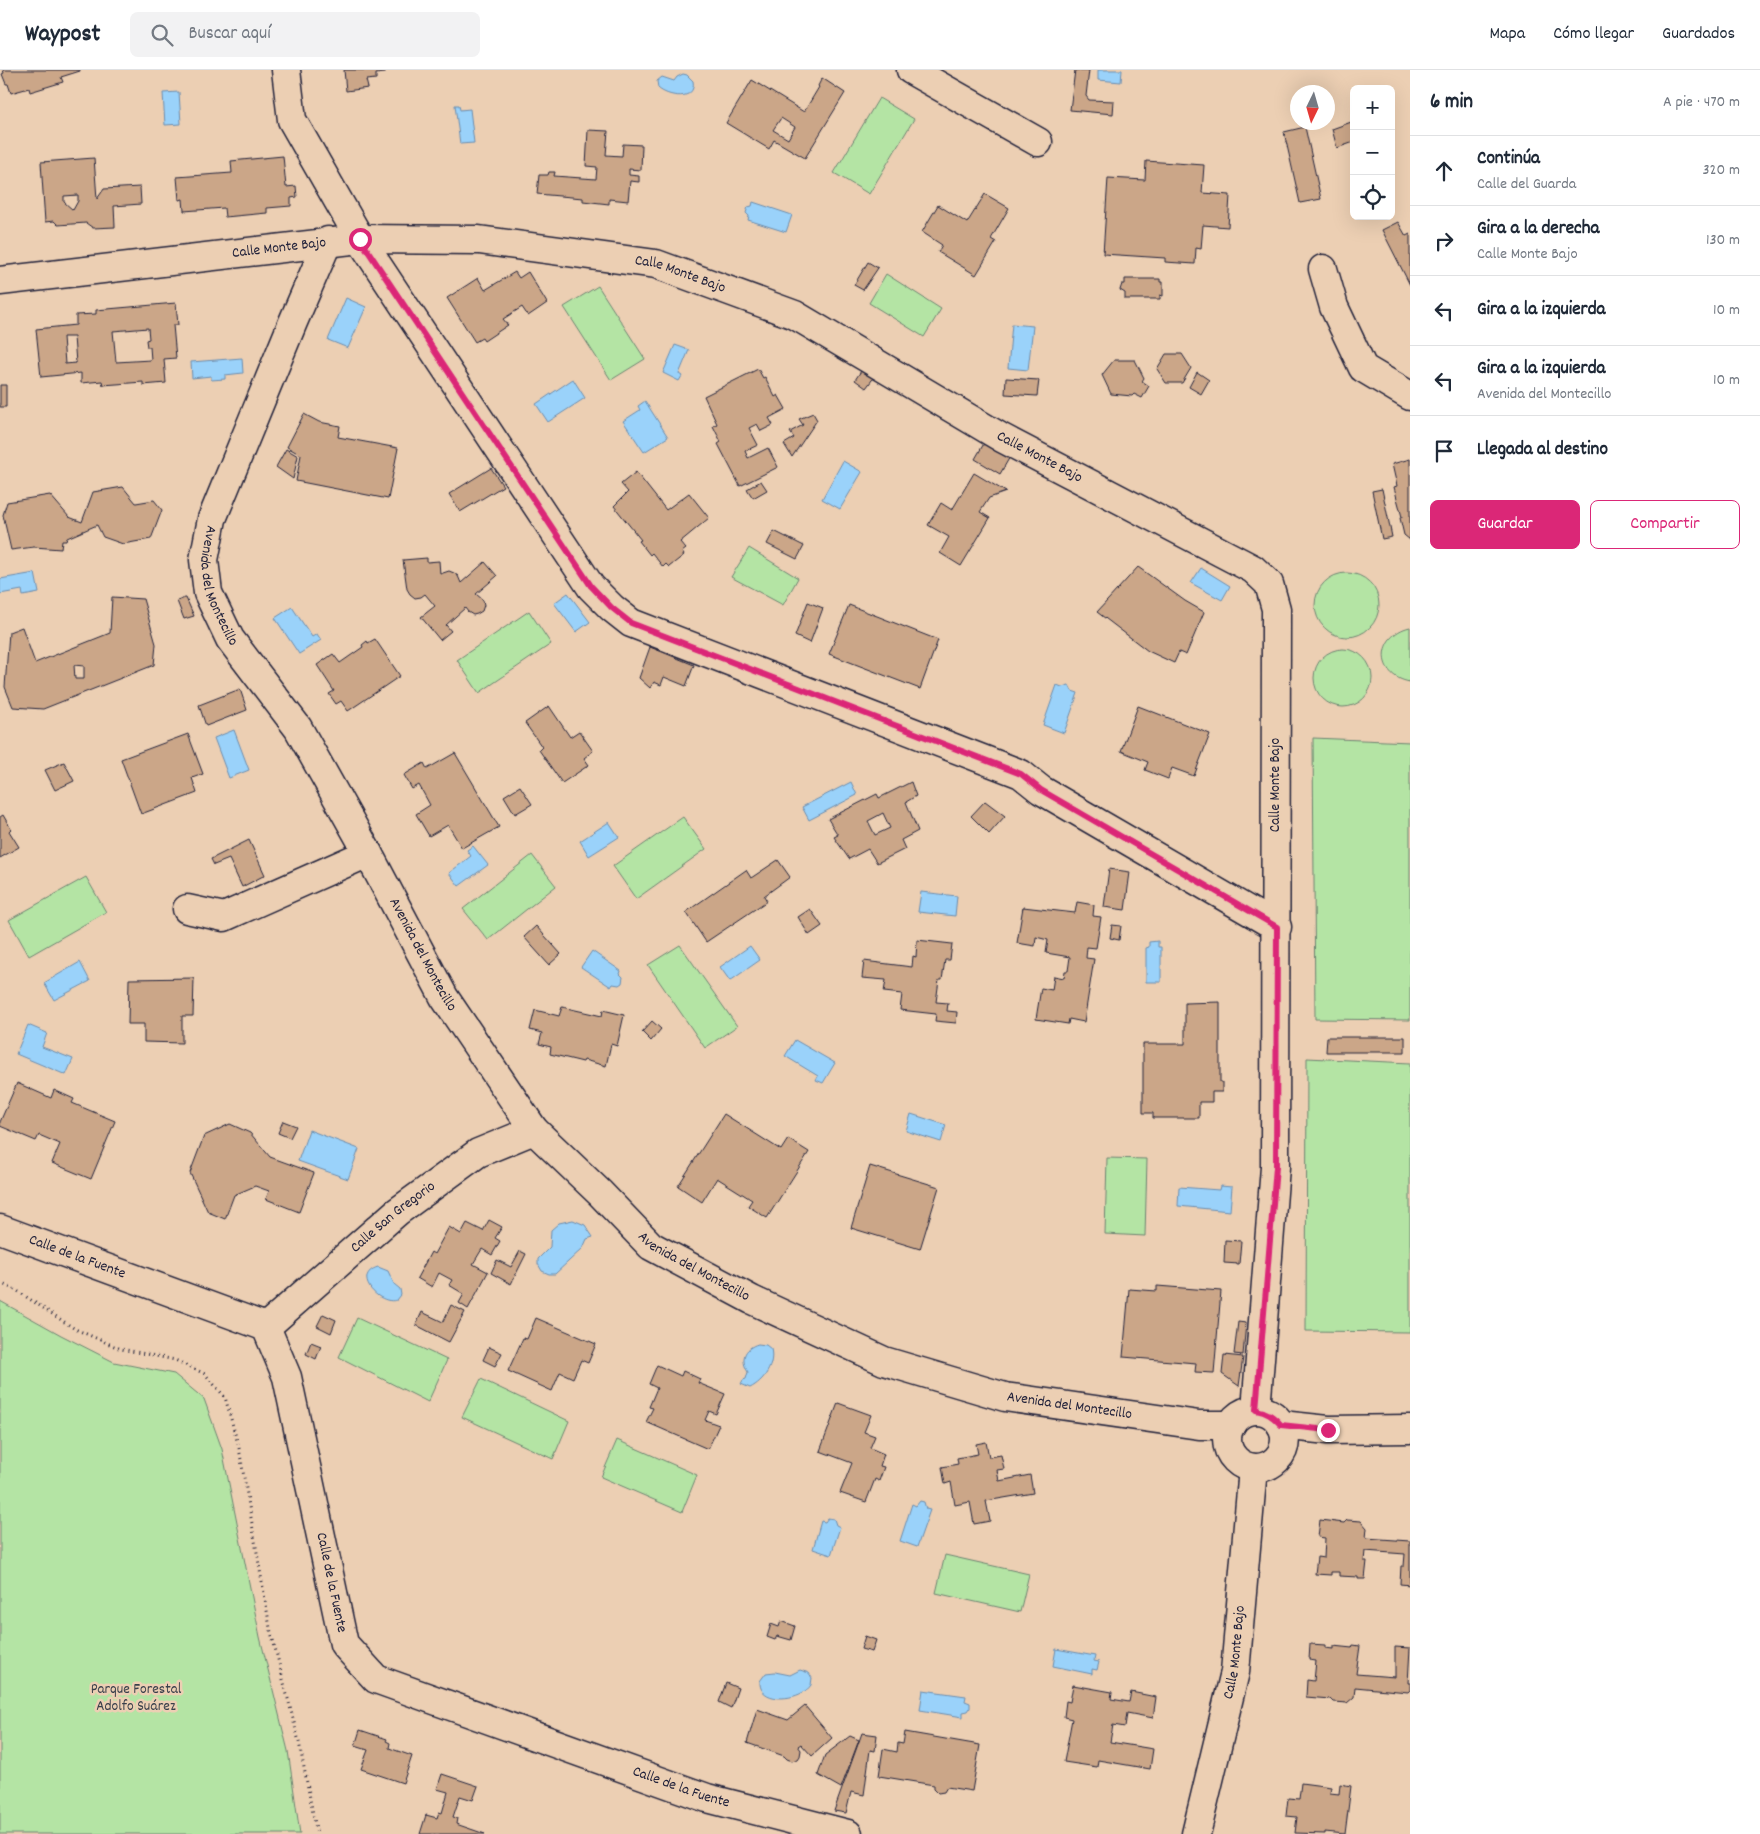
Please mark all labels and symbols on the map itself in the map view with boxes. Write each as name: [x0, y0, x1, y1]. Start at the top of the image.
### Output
north arrow: [1290, 85, 1335, 130]
route start: [349, 228, 372, 251]
street label: Calle Monte Bajo: [231, 232, 328, 265]
street label: Calle Monte Bajo: [633, 250, 729, 300]
street label: Calle Monte Bajo: [992, 426, 1087, 489]
street label: Avenida del Montecillo: [193, 523, 243, 651]
street label: Calle Monte Bajo: [1265, 738, 1287, 832]
street label: Avenida del Montecillo: [383, 894, 462, 1016]
street label: Calle San Gregorio: [346, 1176, 441, 1259]
street label: Avenida del Montecillo: [632, 1227, 754, 1308]
street label: Calle de la Fuente: [25, 1229, 129, 1285]
street label: Avenida del Montecillo: [1005, 1386, 1134, 1426]
route end: [1317, 1419, 1340, 1442]
street label: Calle de la Fuente: [310, 1531, 352, 1635]
street label: Calle Monte Bajo: [1218, 1604, 1252, 1702]
park label: Parque Forestal Adolfo Suárez: [91, 1679, 182, 1718]
street label: Calle de la Fuente: [629, 1761, 732, 1814]

